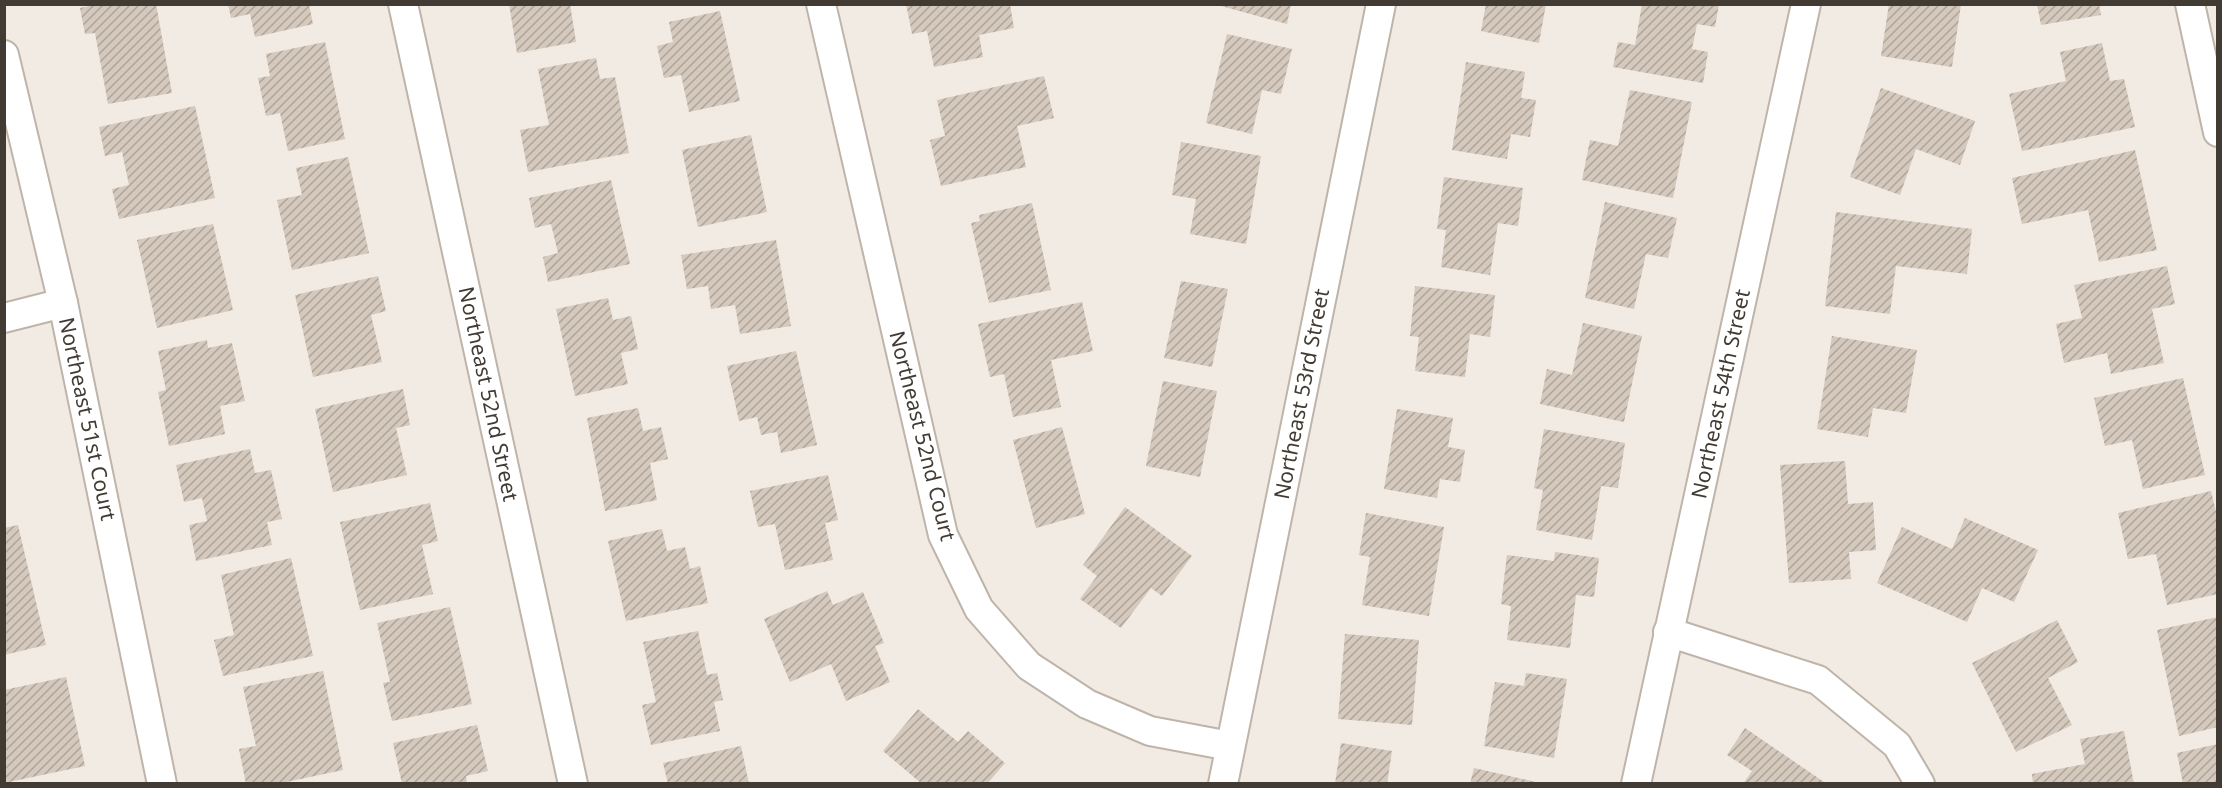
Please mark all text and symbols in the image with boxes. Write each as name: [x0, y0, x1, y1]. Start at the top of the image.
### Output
street label: Northeast 52nd Street: [453, 284, 525, 504]
street label: Northeast 53rd Street: [1267, 286, 1335, 501]
street label: Northeast 54th Street: [1684, 286, 1756, 501]
street label: Northeast 51st Court: [53, 315, 123, 523]
street label: Northeast 52nd Court: [883, 328, 963, 544]

